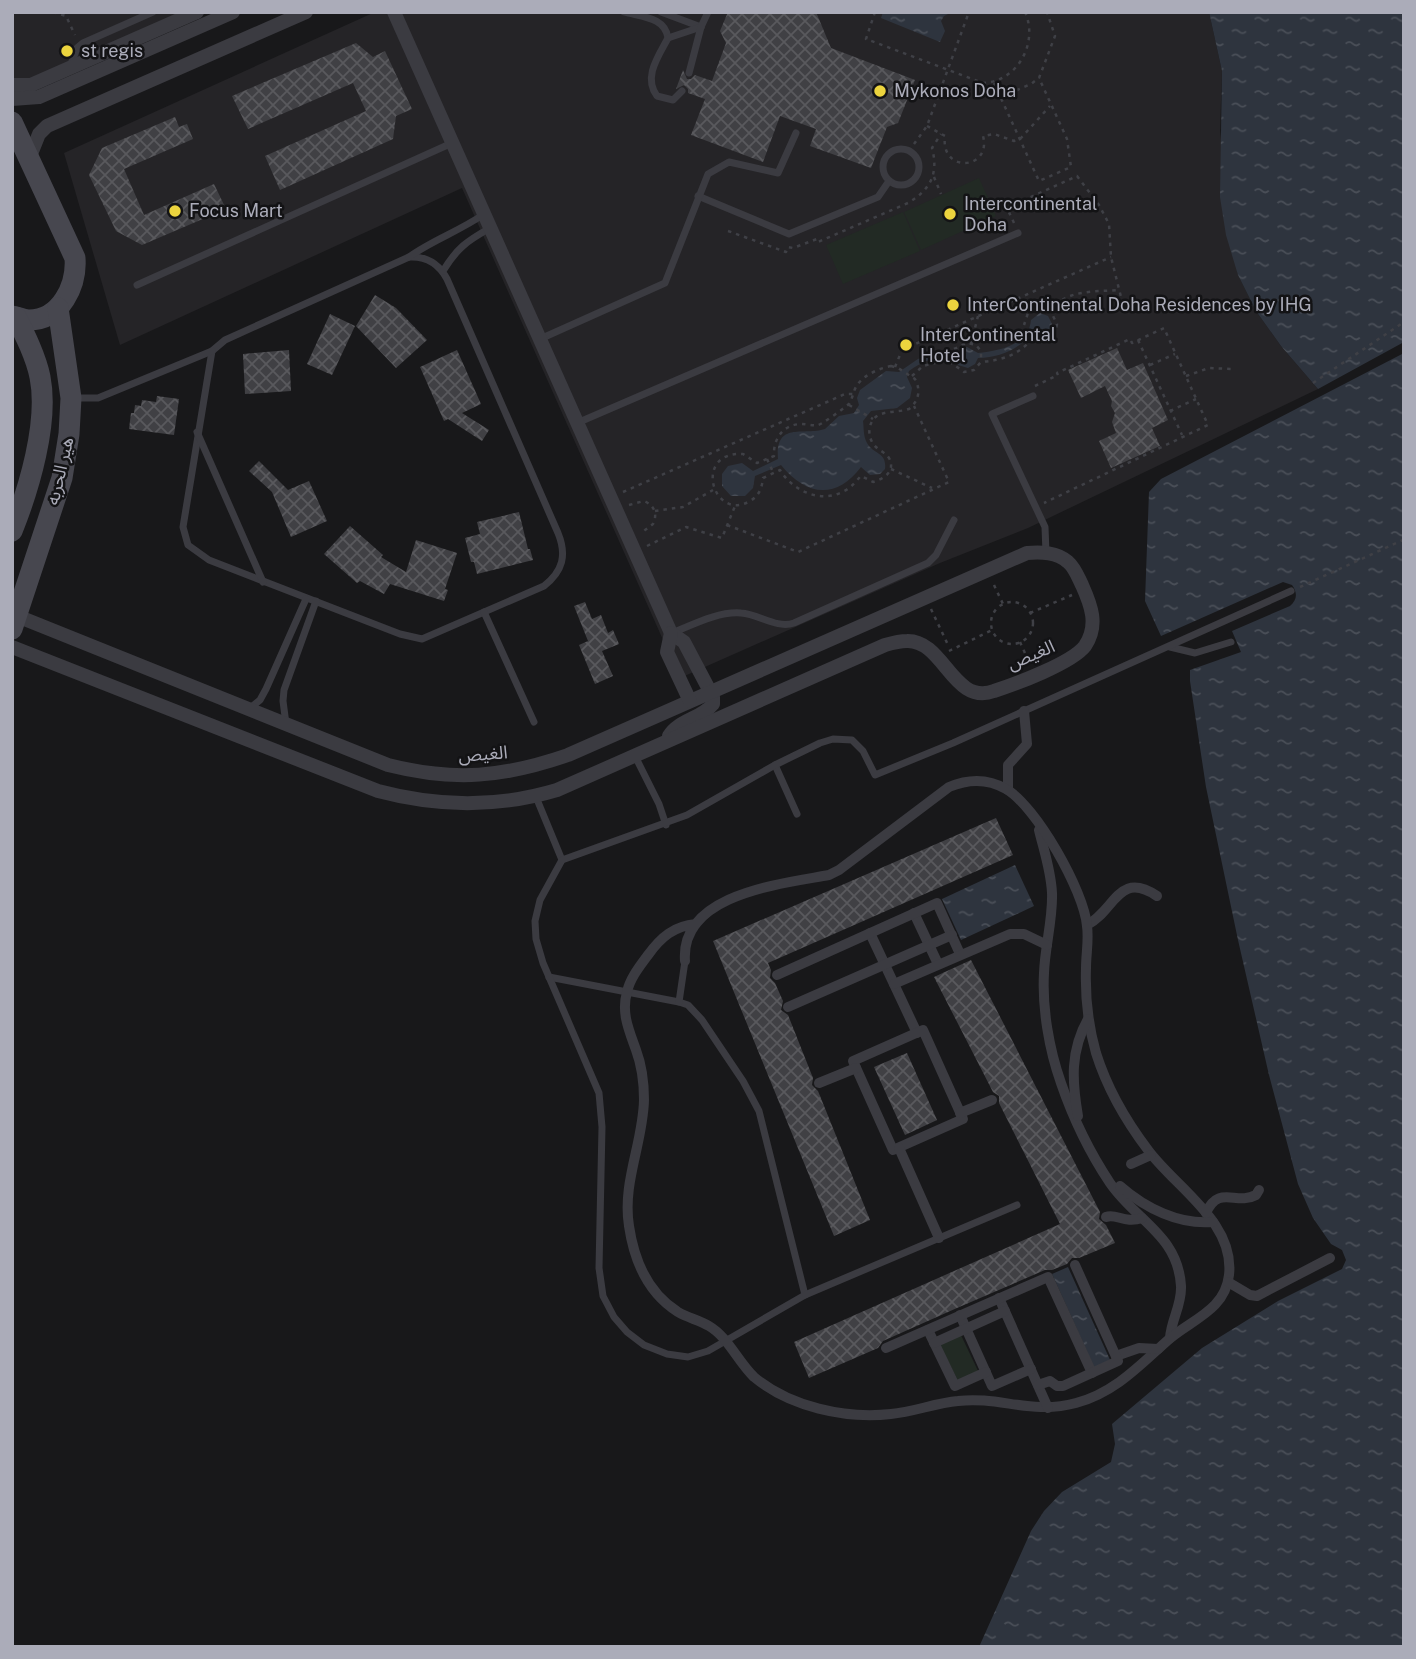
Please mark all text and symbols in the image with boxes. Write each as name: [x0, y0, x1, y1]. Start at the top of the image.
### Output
place label: st regis: [81, 40, 143, 61]
marker: st regis: [59, 43, 75, 59]
place label: Mykonos Doha: [894, 80, 1016, 101]
marker: Mykonos Doha: [872, 83, 888, 99]
place label: Intercontinental Doha: [964, 193, 1097, 235]
place label: Focus Mart: [189, 200, 283, 221]
marker: Focus Mart: [167, 203, 183, 219]
marker: Intercontinental Doha: [942, 206, 958, 222]
place label: InterContinental Doha Residences by IHG: [967, 294, 1312, 315]
marker: InterContinental Doha Residences by IHG: [945, 297, 961, 313]
place label: InterContinental Hotel: [920, 324, 1056, 366]
marker: InterContinental Hotel: [898, 337, 914, 353]
street label: هير الحربه: [42, 435, 78, 507]
street label: الغيص: [1004, 635, 1058, 675]
street label: الغيص: [458, 741, 508, 767]

